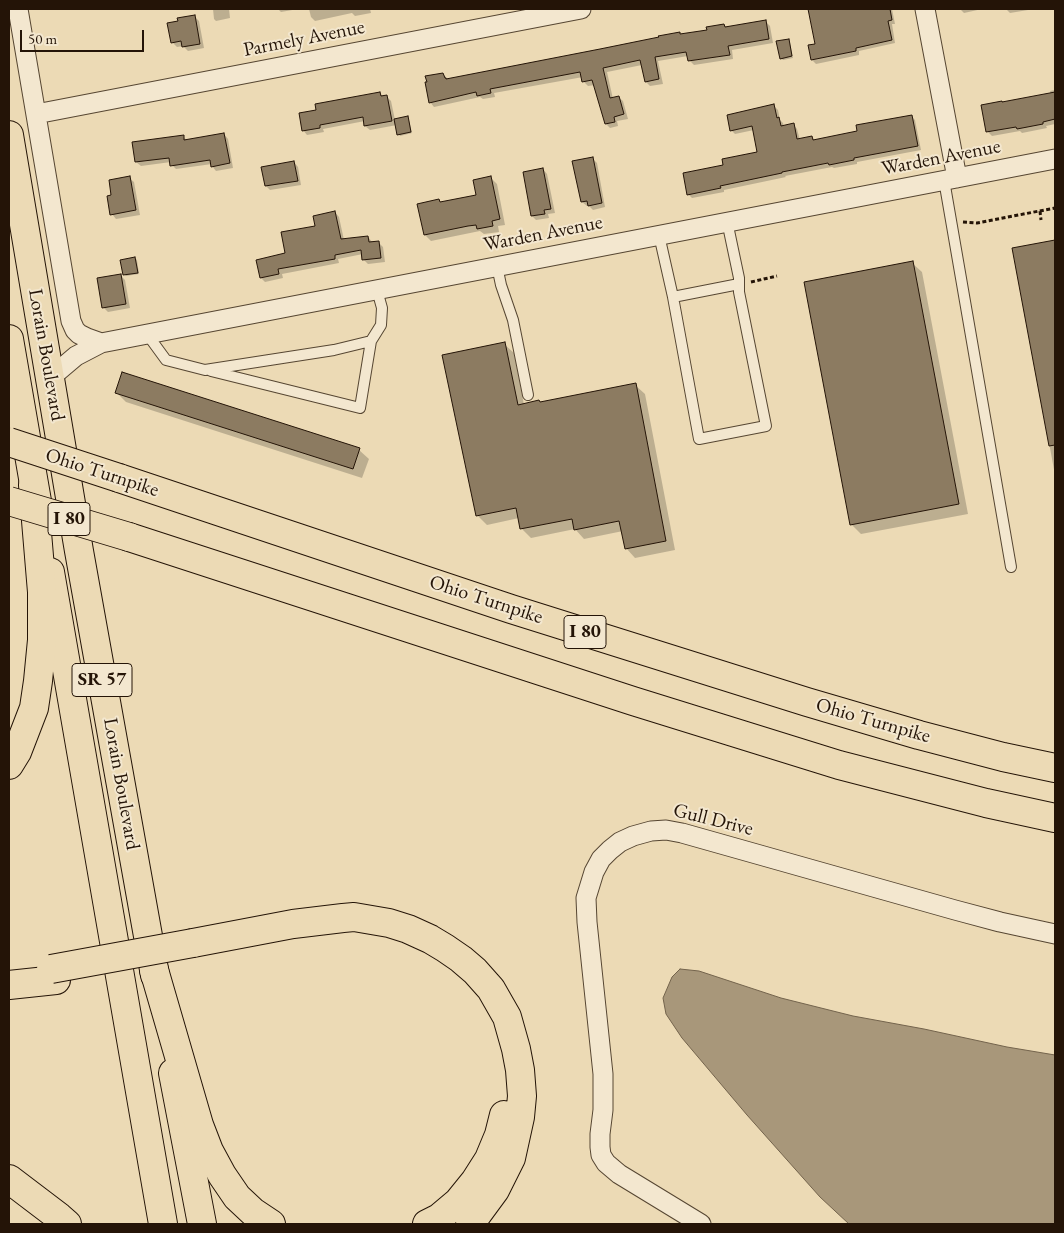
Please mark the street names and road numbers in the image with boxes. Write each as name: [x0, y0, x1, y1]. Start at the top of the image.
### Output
street label: Parmely Avenue: [241, 15, 367, 63]
street label: Warden Avenue: [879, 135, 1003, 181]
street label: Warden Avenue: [481, 211, 605, 257]
street label: Lorain Boulevard: [23, 287, 69, 423]
street label: Ohio Turnpike: [42, 443, 162, 503]
road number: I 80: [48, 502, 90, 536]
street label: Ohio Turnpike: [426, 570, 546, 630]
road number: I 80: [564, 616, 606, 649]
road number: SR 57: [72, 664, 132, 696]
street label: Ohio Turnpike: [813, 693, 933, 749]
street label: Lorain Boulevard: [98, 716, 144, 852]
street label: Gull Drive: [671, 799, 755, 841]

